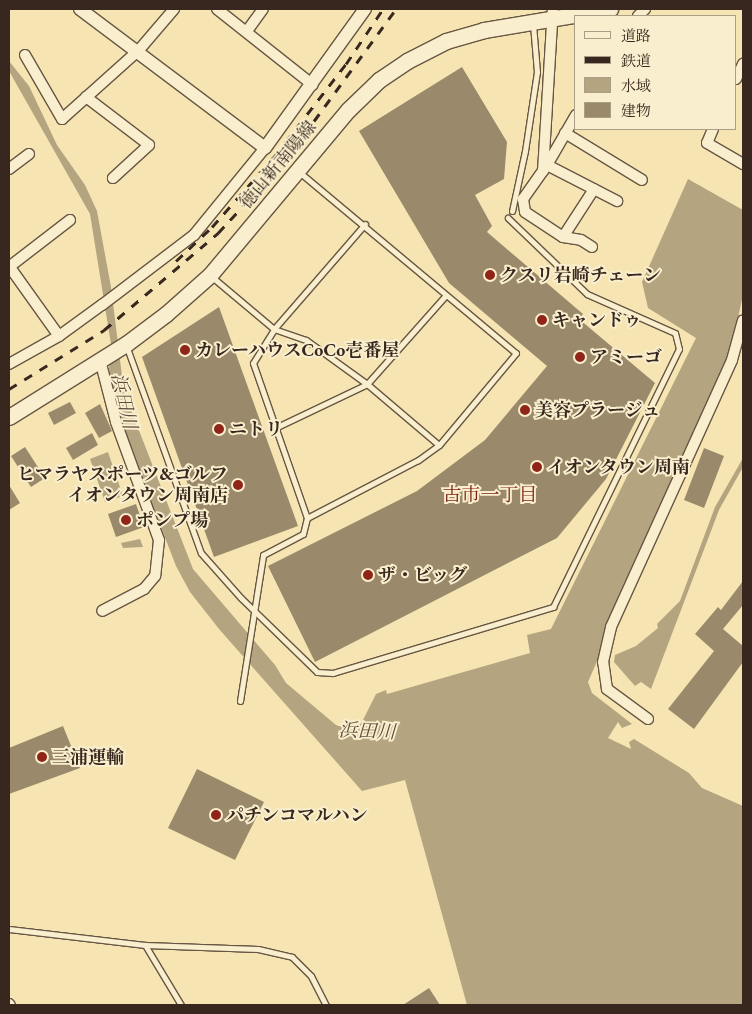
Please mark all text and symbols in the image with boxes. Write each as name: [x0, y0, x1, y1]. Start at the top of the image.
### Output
legend: [574, 15, 737, 130]
text: 道路: [621, 26, 651, 45]
text: 鉄道: [621, 51, 651, 70]
text: 水域: [621, 76, 651, 95]
text: 建物: [621, 101, 651, 120]
street label: 徳山新南陽線: [235, 117, 321, 213]
place label: クスリ岩崎チェーン: [500, 264, 662, 286]
marker: クスリ岩崎チェーン: [484, 269, 496, 281]
place label: キャンドゥ: [552, 309, 642, 331]
marker: キャンドゥ: [536, 314, 548, 326]
place label: カレーハウスCoCo壱番屋: [195, 339, 401, 361]
marker: カレーハウスCoCo壱番屋: [179, 344, 191, 356]
place label: アミーゴ: [590, 346, 662, 368]
marker: アミーゴ: [574, 351, 586, 363]
water label: 浜田川: [106, 371, 142, 431]
place label: 美容プラージュ: [535, 399, 661, 421]
marker: 美容プラージュ: [519, 404, 531, 416]
place label: ニトリ: [229, 418, 283, 440]
marker: ニトリ: [213, 423, 225, 435]
place label: イオンタウン周南: [547, 456, 691, 478]
marker: イオンタウン周南: [531, 461, 543, 473]
place label: ヒマラヤスポーツ&ゴルフ イオンタウン周南店: [16, 464, 228, 506]
marker: ヒマラヤスポーツ&ゴルフ イオンタウン周南店: [232, 479, 244, 491]
district label: 古市一丁目: [443, 484, 537, 506]
place label: ポンプ場: [136, 509, 208, 531]
marker: ポンプ場: [120, 514, 132, 526]
place label: ザ・ビッグ: [378, 564, 468, 586]
marker: ザ・ビッグ: [362, 569, 374, 581]
water label: 浜田川: [338, 719, 396, 743]
place label: 三浦運輸: [52, 746, 124, 768]
marker: 三浦運輸: [36, 751, 48, 763]
place label: パチンコマルハン: [226, 804, 370, 826]
marker: パチンコマルハン: [210, 809, 222, 821]

